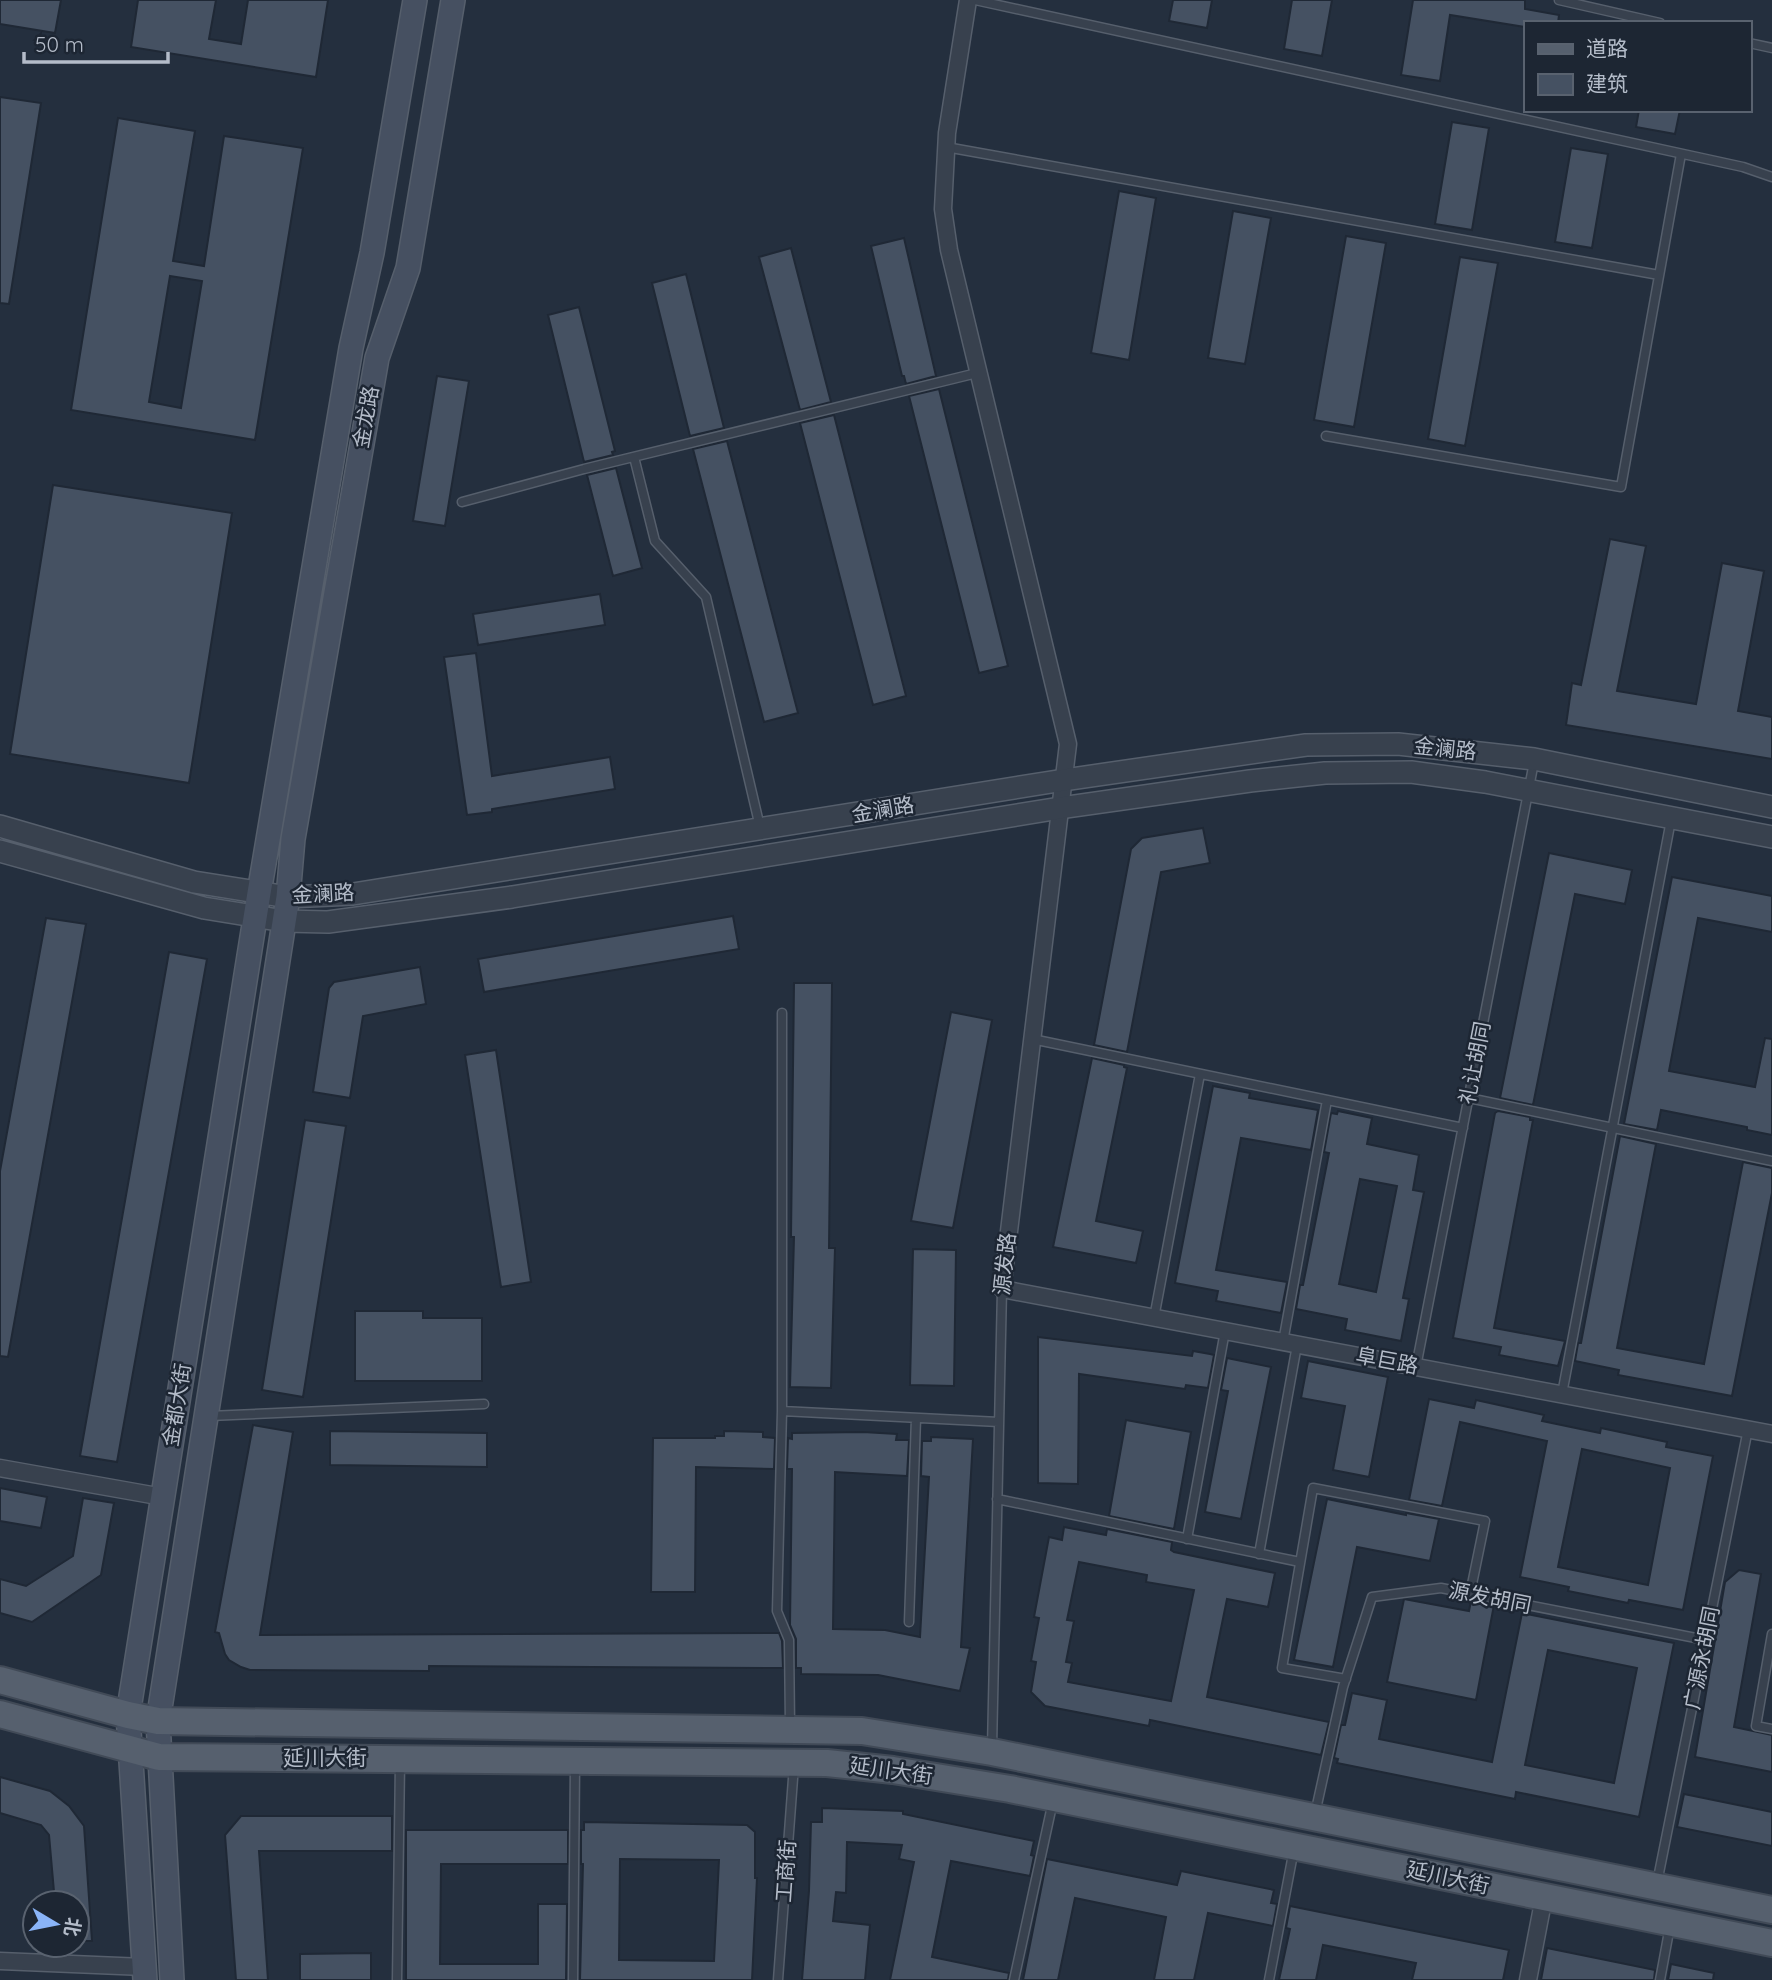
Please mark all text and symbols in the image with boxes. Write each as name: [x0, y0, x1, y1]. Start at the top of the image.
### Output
scale bar: [24, 21, 168, 65]
legend: [1524, 21, 1751, 112]
text: 50 m: [35, 31, 84, 57]
text: 道路: [1586, 35, 1628, 61]
text: 建筑: [1586, 70, 1628, 96]
street label: 金龙路: [347, 384, 383, 450]
street label: 金澜路: [1412, 732, 1478, 764]
street label: 金澜路: [850, 791, 916, 827]
street label: 金澜路: [291, 878, 355, 908]
street label: 礼让胡同: [1453, 1019, 1495, 1107]
street label: 源发路: [988, 1231, 1020, 1297]
street label: 阜巨路: [1354, 1341, 1421, 1379]
street label: 金都大街: [157, 1361, 195, 1448]
street label: 源发胡同: [1446, 1576, 1534, 1618]
street label: 广源永胡同: [1678, 1604, 1724, 1712]
street label: 延川大街: [283, 1744, 367, 1770]
street label: 延川大街: [848, 1751, 935, 1789]
street label: 工商街: [770, 1839, 800, 1903]
street label: 延川大街: [1404, 1856, 1492, 1898]
north arrow: [21, 1889, 91, 1959]
text: 北: [59, 1916, 86, 1938]

